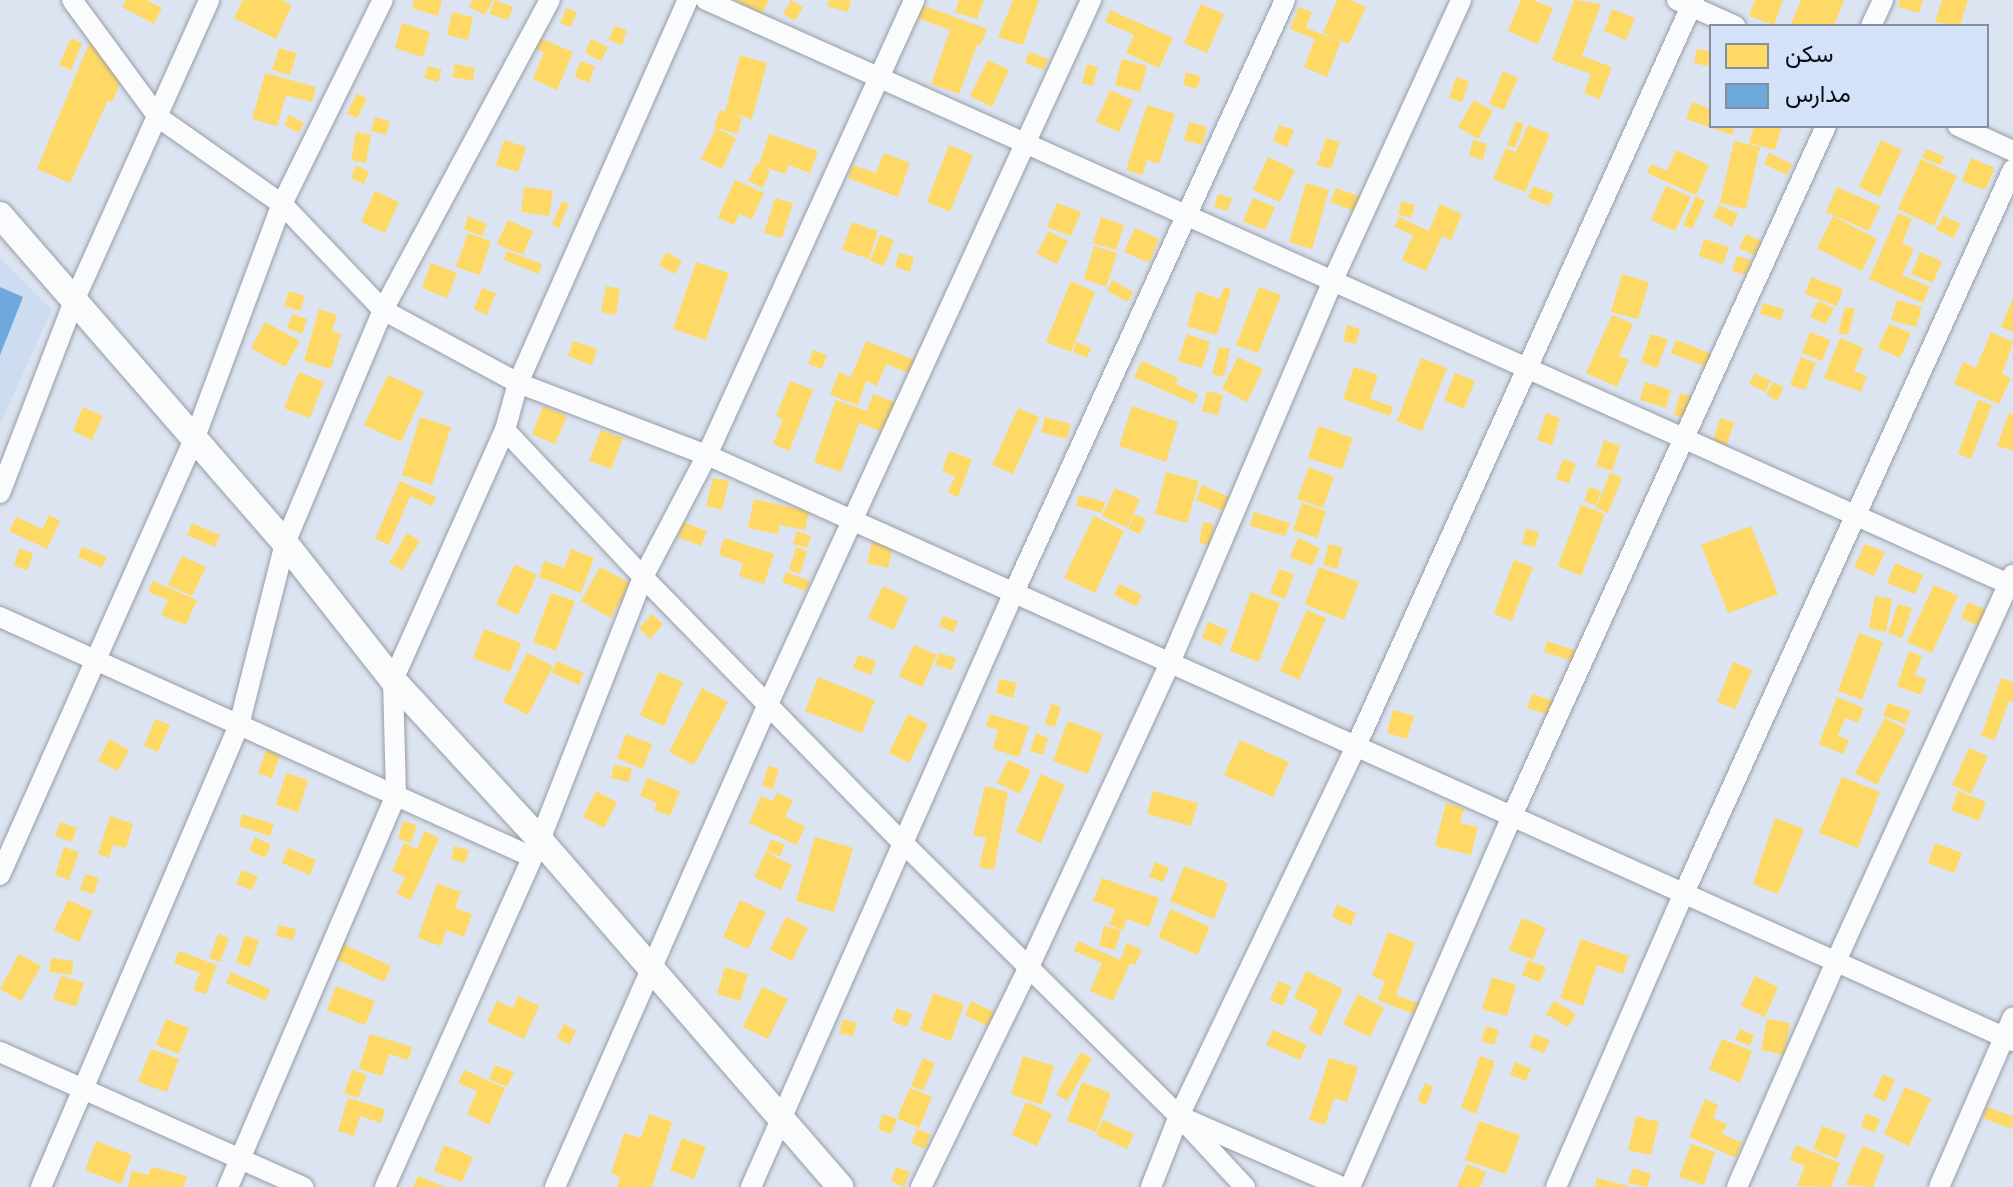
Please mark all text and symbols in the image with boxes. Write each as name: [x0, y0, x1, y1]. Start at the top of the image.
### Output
legend: [1709, 24, 1989, 128]
text: سكن: [1785, 37, 1834, 69]
text: مدارس: [1785, 77, 1851, 109]

